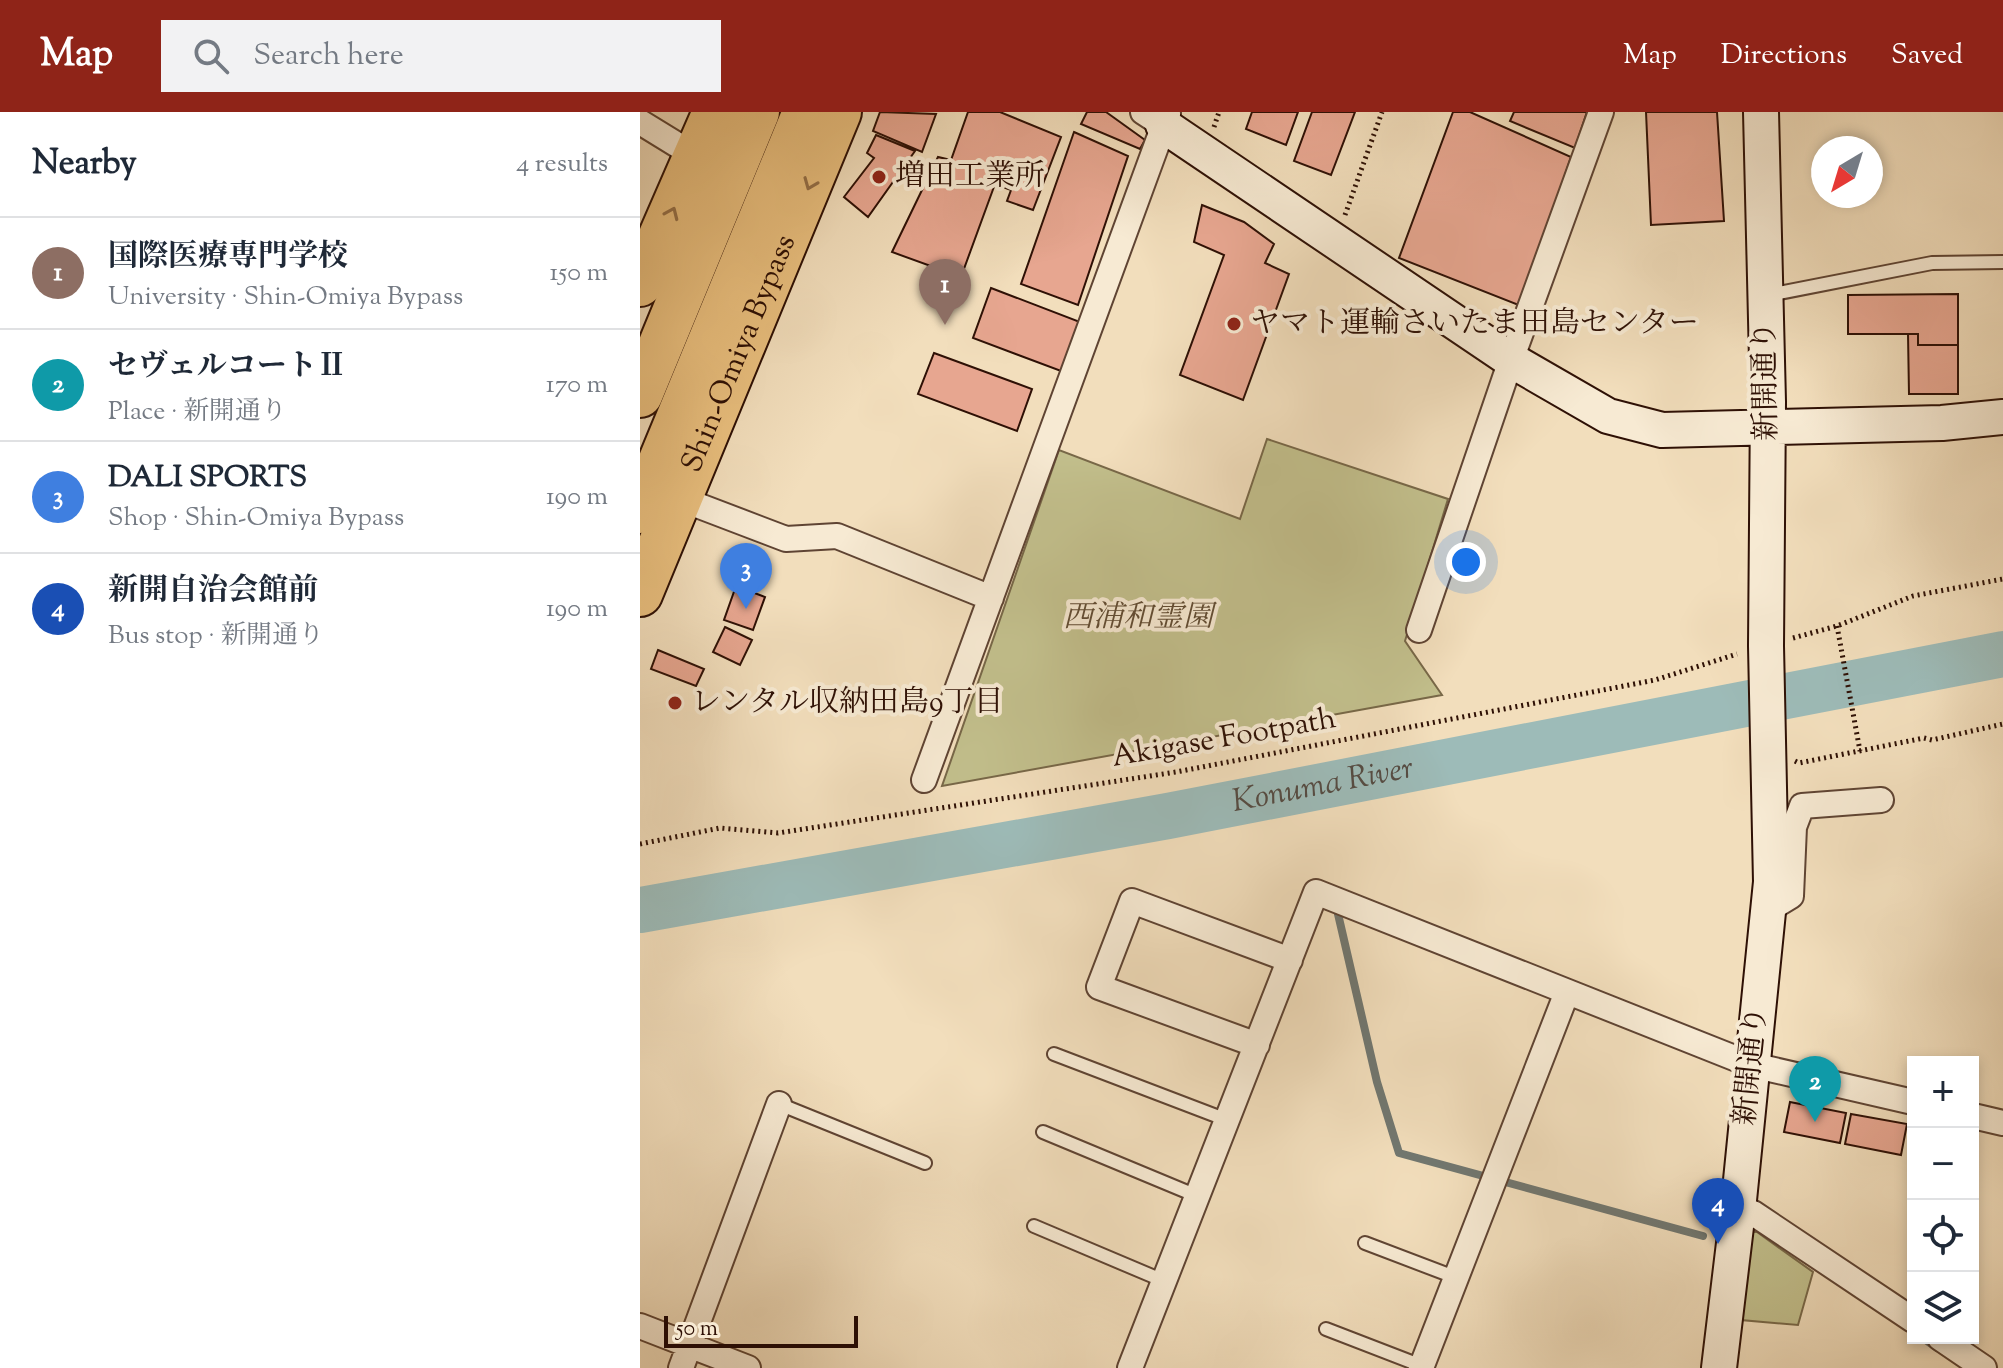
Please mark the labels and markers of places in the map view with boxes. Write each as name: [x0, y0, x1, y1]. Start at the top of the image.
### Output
place label: 増田工業所: [895, 156, 1045, 199]
marker: 増田工業所: [870, 168, 888, 186]
pin: 1: [919, 259, 971, 325]
place label: ヤマト運輸さいたま田島センター: [1250, 303, 1699, 346]
marker: ヤマト運輸さいたま田島センター: [1225, 315, 1243, 333]
pin: 3: [720, 543, 772, 609]
place label: レンタル収納田島9丁目: [691, 682, 1004, 725]
marker: レンタル収納田島9丁目: [666, 694, 684, 712]
pin: 2: [1789, 1056, 1841, 1122]
pin: 4: [1692, 1178, 1744, 1244]

